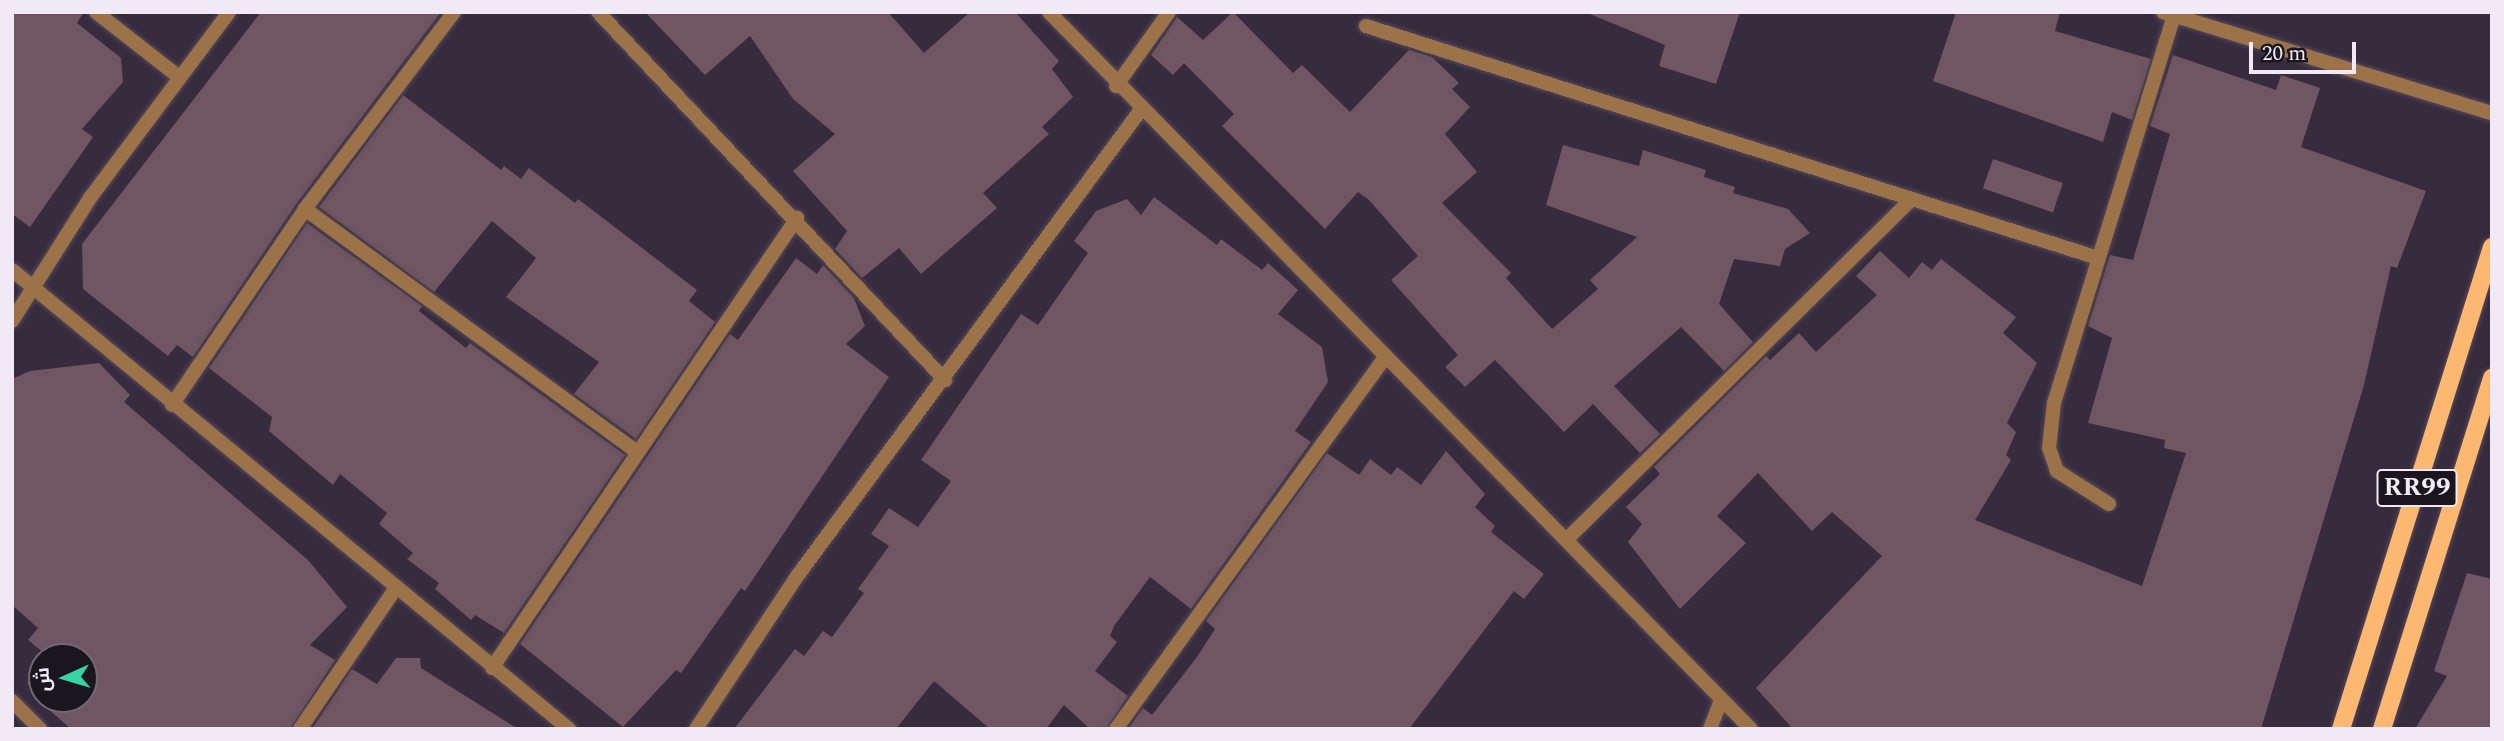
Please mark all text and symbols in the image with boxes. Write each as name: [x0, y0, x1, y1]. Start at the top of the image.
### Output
scale bar: [2252, 28, 2359, 72]
text: 20 m: [2262, 38, 2306, 70]
road number: RR99: [2375, 466, 2459, 510]
north arrow: [28, 643, 98, 713]
text: ش: [28, 666, 59, 693]

